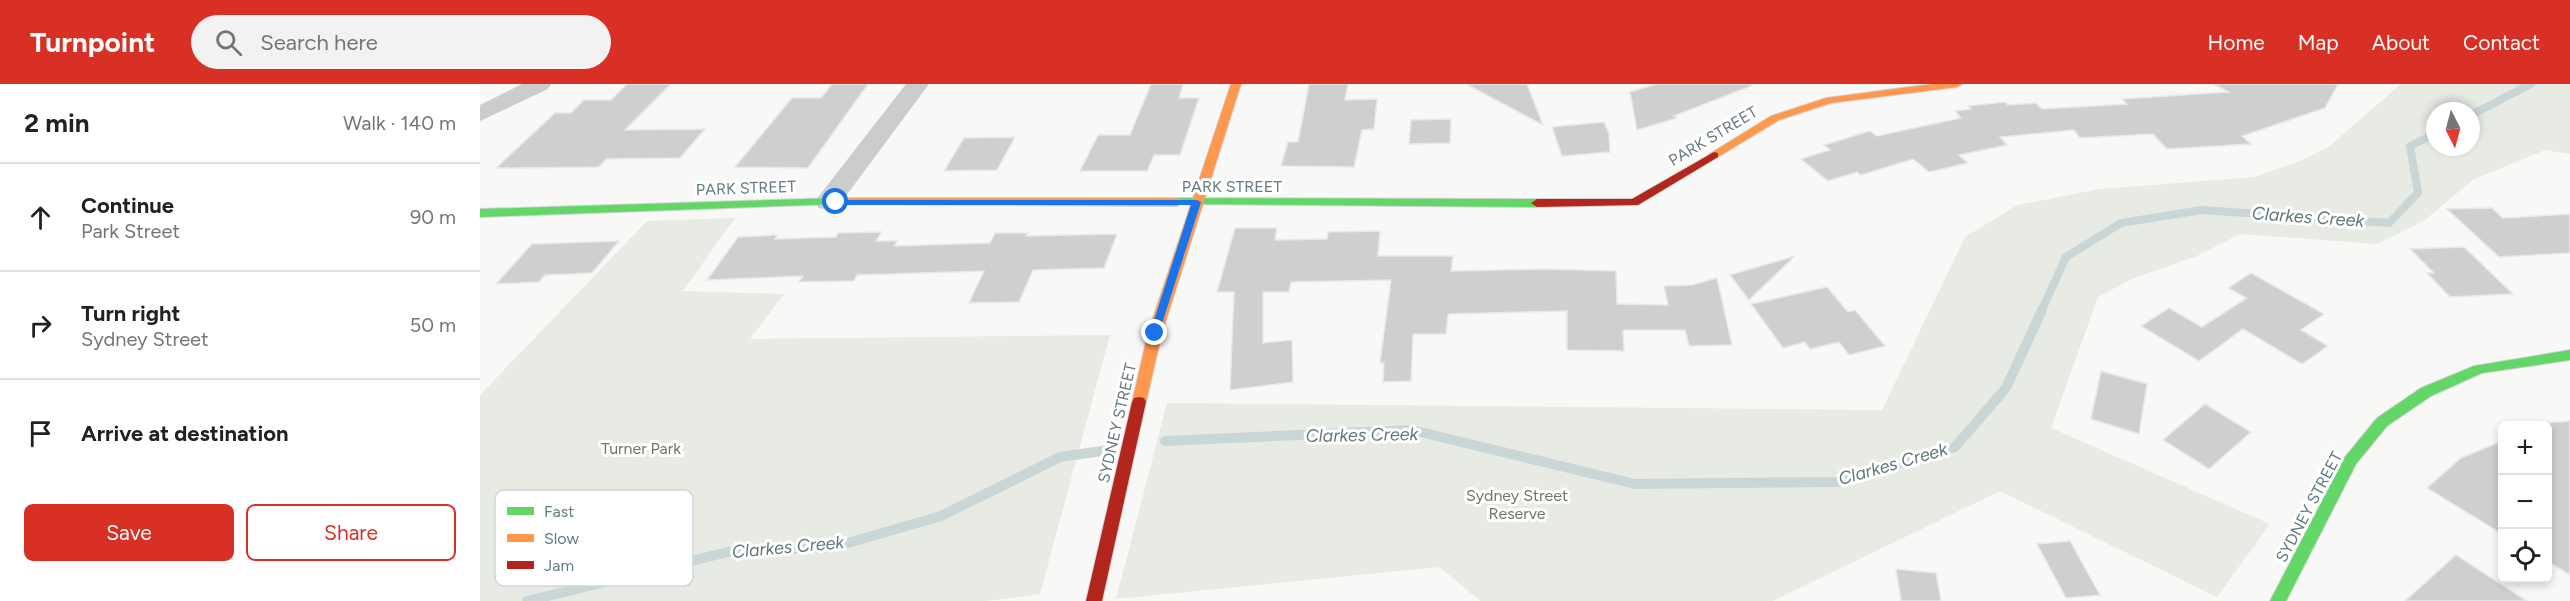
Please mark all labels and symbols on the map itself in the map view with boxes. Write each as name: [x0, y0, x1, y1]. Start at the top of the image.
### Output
street label: PARK STREET: [1665, 102, 1761, 170]
north arrow: [2426, 102, 2480, 156]
street label: PARK STREET: [696, 177, 797, 199]
street label: PARK STREET: [1182, 177, 1282, 196]
route start: [822, 188, 848, 214]
water label: Clarkes Creek: [2251, 202, 2366, 232]
route end: [1141, 319, 1167, 345]
street label: SYDNEY STREET: [1094, 361, 1140, 485]
water label: Clarkes Creek: [1306, 423, 1420, 447]
water label: Clarkes Creek: [1836, 438, 1951, 490]
park label: Turner Park: [601, 439, 681, 458]
street label: SYDNEY STREET: [2272, 448, 2346, 566]
park label: Sydney Street Reserve: [1466, 486, 1568, 523]
legend: [495, 490, 693, 586]
text: Fast: [544, 502, 574, 521]
text: Slow: [544, 529, 579, 548]
water label: Clarkes Creek: [731, 531, 846, 563]
text: Jam: [544, 556, 574, 575]

